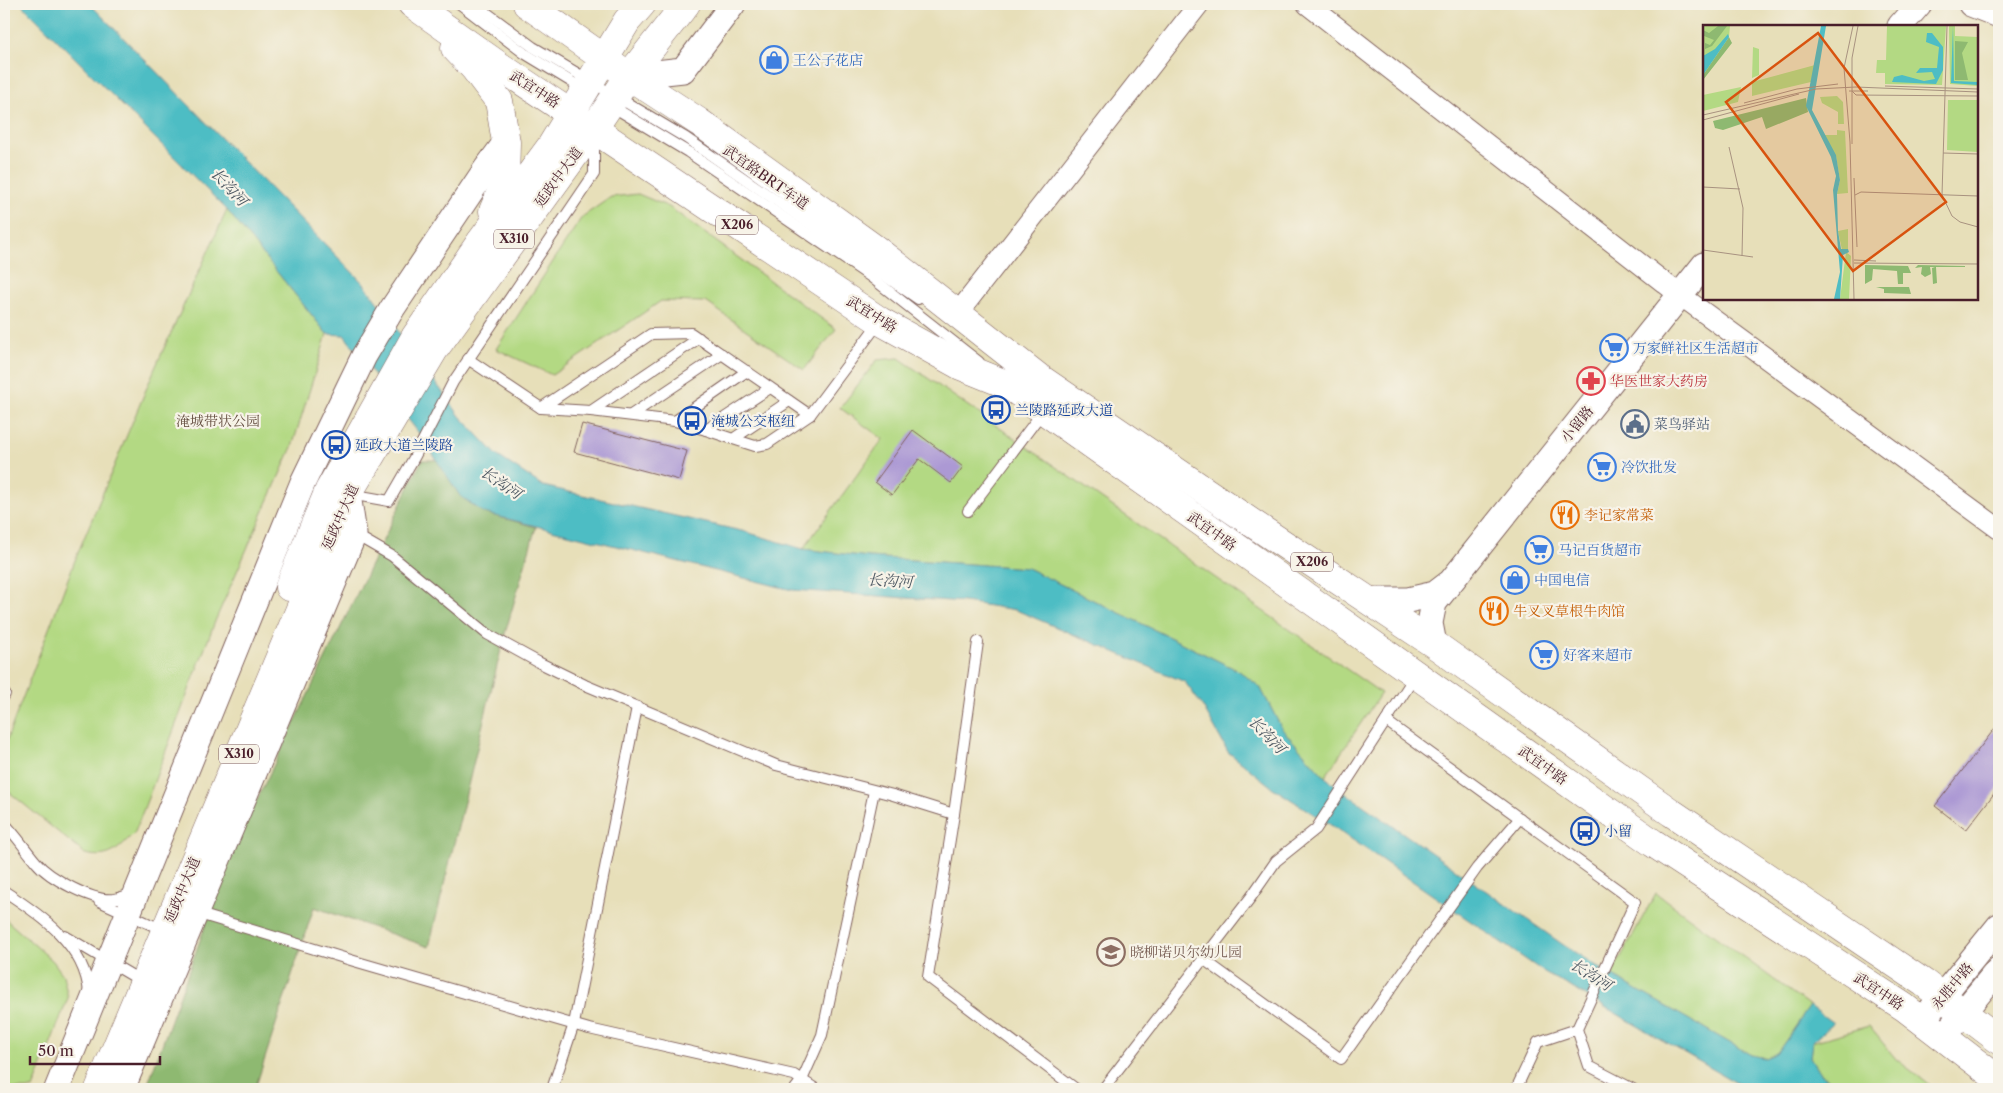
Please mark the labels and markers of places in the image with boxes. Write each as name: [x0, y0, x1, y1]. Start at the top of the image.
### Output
shop icon: 王公子花店: [759, 45, 789, 75]
place label: 王公子花店: [793, 51, 863, 69]
supermarket icon: 万家鲜社区生活超市: [1599, 333, 1629, 363]
place label: 万家鲜社区生活超市: [1633, 339, 1759, 357]
pharmacy icon: 华医世家大药房: [1576, 366, 1606, 396]
place label: 华医世家大药房: [1610, 372, 1708, 390]
bus stop icon: 兰陵路延政大道: [981, 395, 1011, 425]
place label: 兰陵路延政大道: [1015, 401, 1113, 419]
bus stop icon: 淹城公交枢纽: [677, 406, 707, 436]
public building icon: 菜鸟驿站: [1620, 409, 1650, 439]
place label: 淹城公交枢纽: [711, 412, 795, 430]
place label: 菜鸟驿站: [1654, 415, 1710, 433]
bus stop icon: 延政大道兰陵路: [321, 430, 351, 460]
place label: 延政大道兰陵路: [355, 436, 453, 454]
supermarket icon: 冷饮批发: [1587, 452, 1617, 482]
place label: 冷饮批发: [1621, 458, 1677, 476]
restaurant icon: 李记家常菜: [1550, 500, 1580, 530]
place label: 李记家常菜: [1584, 506, 1654, 524]
supermarket icon: 马记百货超市: [1524, 535, 1554, 565]
place label: 马记百货超市: [1558, 541, 1642, 559]
shop icon: 中国电信: [1500, 565, 1530, 595]
place label: 中国电信: [1534, 571, 1590, 589]
restaurant icon: 牛叉叉草根牛肉馆: [1479, 596, 1509, 626]
place label: 牛叉叉草根牛肉馆: [1513, 602, 1625, 620]
supermarket icon: 好客来超市: [1529, 640, 1559, 670]
place label: 好客来超市: [1563, 646, 1633, 664]
bus stop icon: 小留: [1570, 816, 1600, 846]
place label: 小留: [1604, 822, 1632, 840]
school or university icon: 晓柳诺贝尔幼儿园: [1096, 937, 1126, 967]
place label: 晓柳诺贝尔幼儿园: [1130, 943, 1242, 961]

